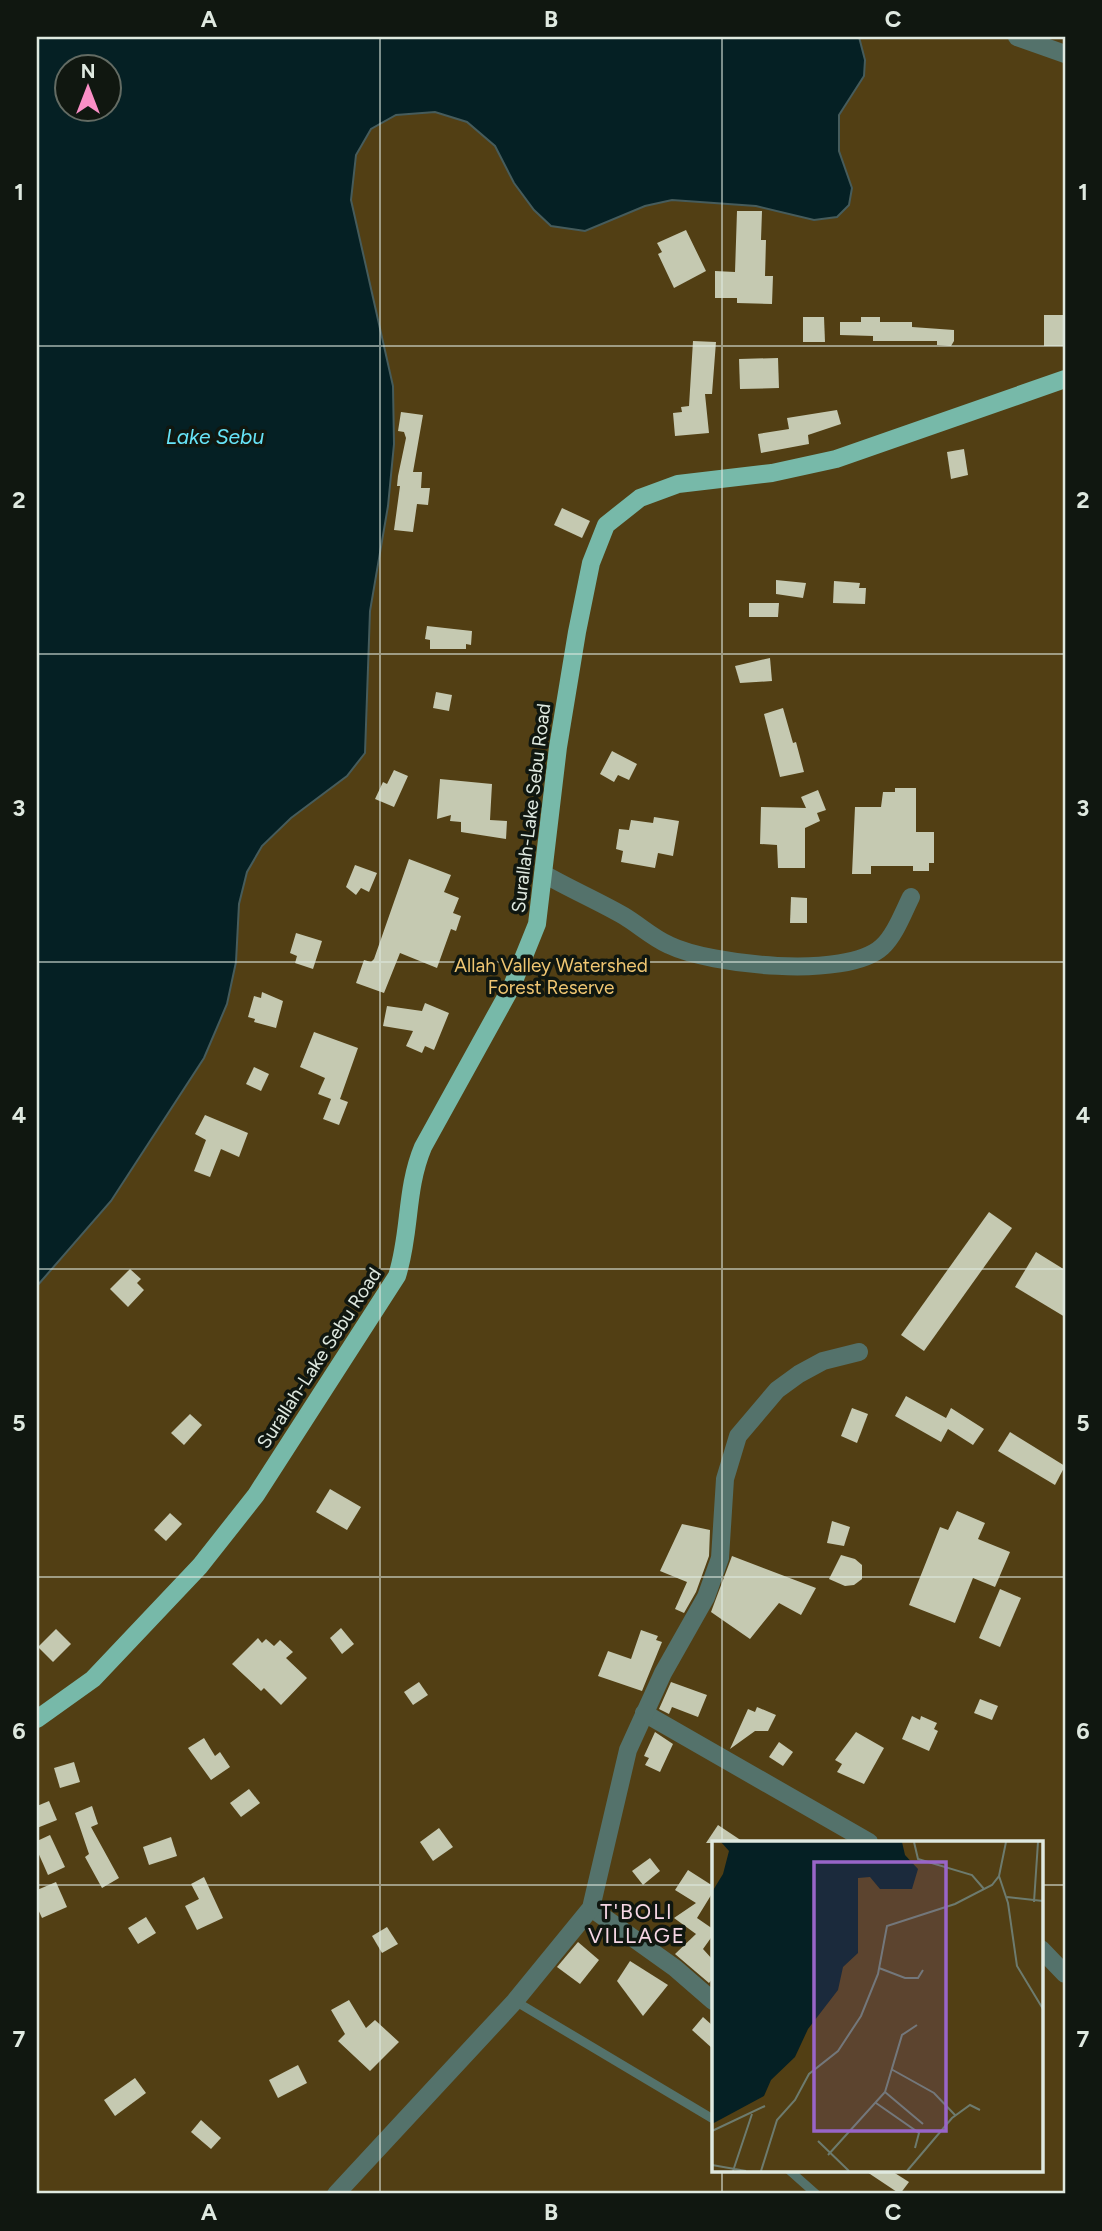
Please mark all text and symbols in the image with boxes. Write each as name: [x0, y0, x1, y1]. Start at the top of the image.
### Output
text: A: [201, 5, 218, 33]
text: B: [544, 5, 558, 33]
text: C: [885, 5, 902, 33]
north arrow: [52, 52, 122, 122]
text: N: [81, 60, 95, 83]
text: 1: [14, 178, 24, 206]
text: 1: [1078, 178, 1088, 206]
water label: Lake Sebu: [166, 424, 264, 449]
text: 2: [12, 486, 26, 514]
text: 2: [1076, 486, 1090, 514]
street label: Surallah-Lake Sebu Road: [507, 702, 555, 914]
text: 3: [13, 794, 25, 822]
text: 3: [1077, 794, 1089, 822]
park label: Allah Valley Watershed Forest Reserve: [454, 954, 648, 999]
text: 4: [12, 1101, 26, 1129]
text: 4: [1076, 1101, 1090, 1129]
street label: Surallah-Lake Sebu Road: [252, 1263, 386, 1453]
text: 5: [12, 1409, 26, 1437]
text: 5: [1076, 1409, 1090, 1437]
text: 6: [12, 1717, 26, 1745]
text: 6: [1076, 1717, 1090, 1745]
inset map: [712, 1841, 1042, 2172]
district label: T'BOLI VILLAGE: [588, 1899, 686, 1948]
text: 7: [13, 2025, 26, 2053]
text: 7: [1077, 2025, 1090, 2053]
text: A: [201, 2198, 218, 2226]
text: B: [544, 2198, 558, 2226]
text: C: [885, 2198, 902, 2226]

